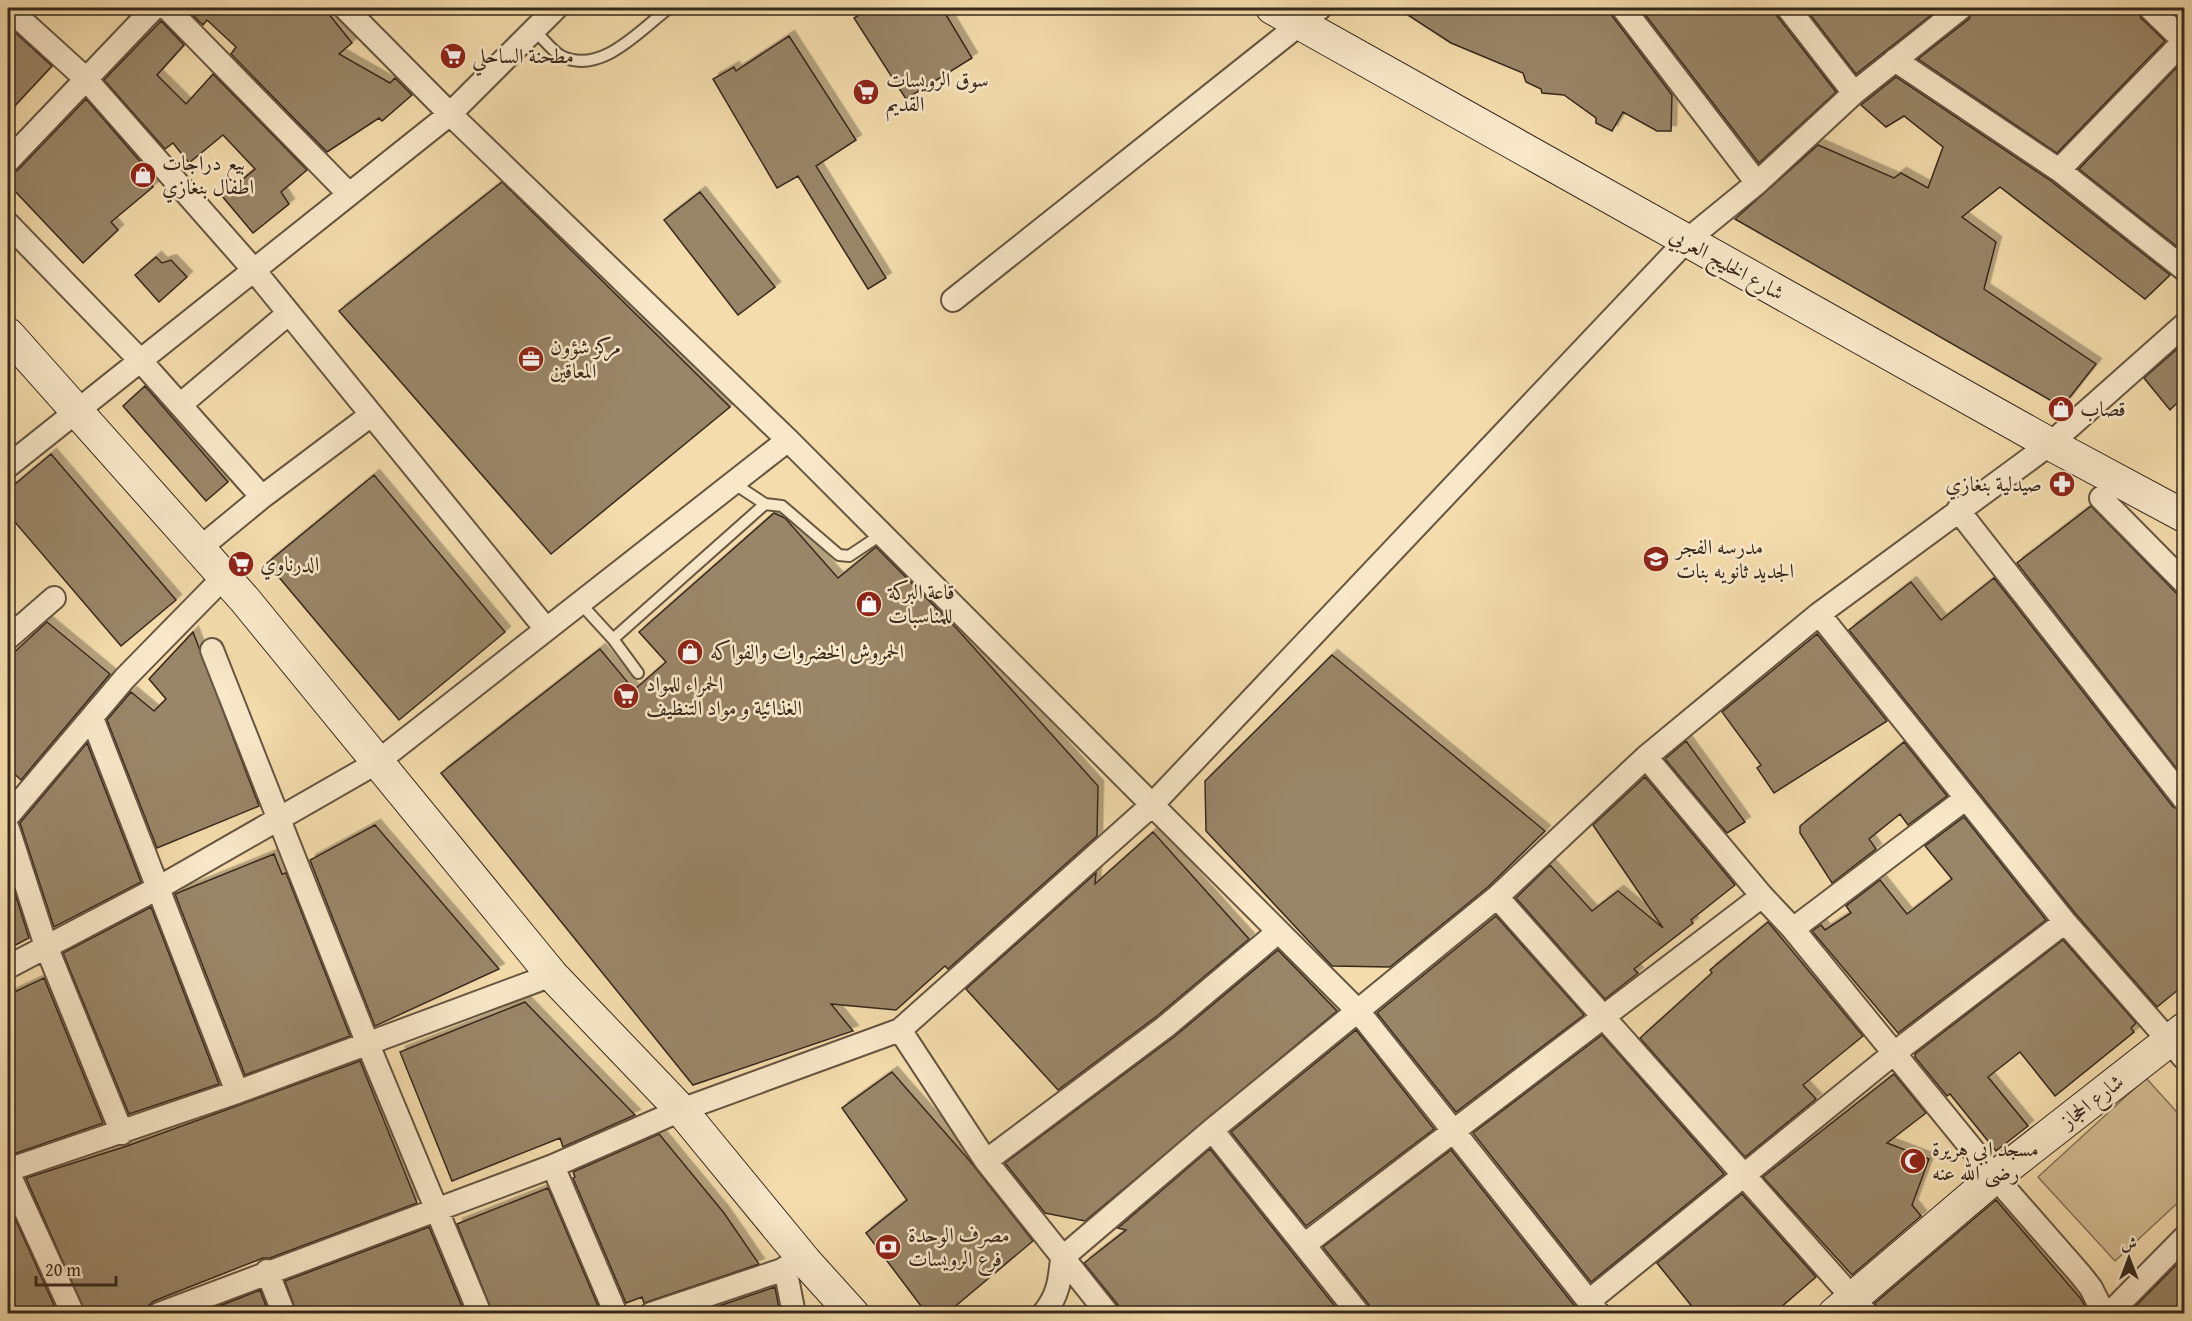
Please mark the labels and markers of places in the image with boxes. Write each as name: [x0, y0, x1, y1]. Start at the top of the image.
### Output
place label: مطحنة الساحلي: [472, 40, 574, 76]
supermarket icon: مطحنة الساحلي: [438, 41, 468, 71]
place label: سوق الرويسات القديم: [886, 64, 989, 122]
supermarket icon: سوق الرويسات القديم: [851, 77, 881, 107]
place label: بيع دراجات اطفال بنغازي: [162, 147, 254, 203]
shop icon: بيع دراجات اطفال بنغازي: [128, 160, 158, 190]
place label: مركز شؤون المعاقين: [550, 331, 621, 386]
office icon: مركز شؤون المعاقين: [516, 344, 546, 374]
place label: قصاب: [2080, 393, 2126, 424]
shop icon: قصاب: [2046, 394, 2076, 424]
place label: صيدلية بنغازي: [1945, 468, 2042, 500]
pharmacy icon: صيدلية بنغازي: [2047, 469, 2077, 499]
place label: مدرسه الفجر الجديد ثانويه بنات: [1674, 531, 1794, 586]
school or university icon: مدرسه الفجر الجديد ثانويه بنات: [1641, 544, 1671, 574]
place label: الدرناوي: [260, 548, 319, 580]
supermarket icon: الدرناوي: [226, 549, 256, 579]
place label: قاعة البركة للمناسبات: [887, 576, 955, 631]
shop icon: قاعة البركة للمناسبات: [854, 589, 884, 619]
place label: الحمروش الخضروات والفواكه: [710, 636, 904, 667]
shop icon: الحمروش الخضروات والفواكه: [675, 637, 705, 667]
place label: الحمراء للمواد الغذائية و مواد التنظيف: [646, 668, 802, 723]
supermarket icon: الحمراء للمواد الغذائية و مواد التنظيف: [611, 681, 641, 711]
place label: مسجد ابي هريرة رضى الله عنه: [1932, 1133, 2039, 1188]
mosque icon: مسجد ابي هريرة رضى الله عنه: [1898, 1146, 1928, 1176]
place label: مصرف الوحدة فرع الرويسات: [908, 1219, 1010, 1277]
bank icon: مصرف الوحدة فرع الرويسات: [873, 1232, 903, 1262]

